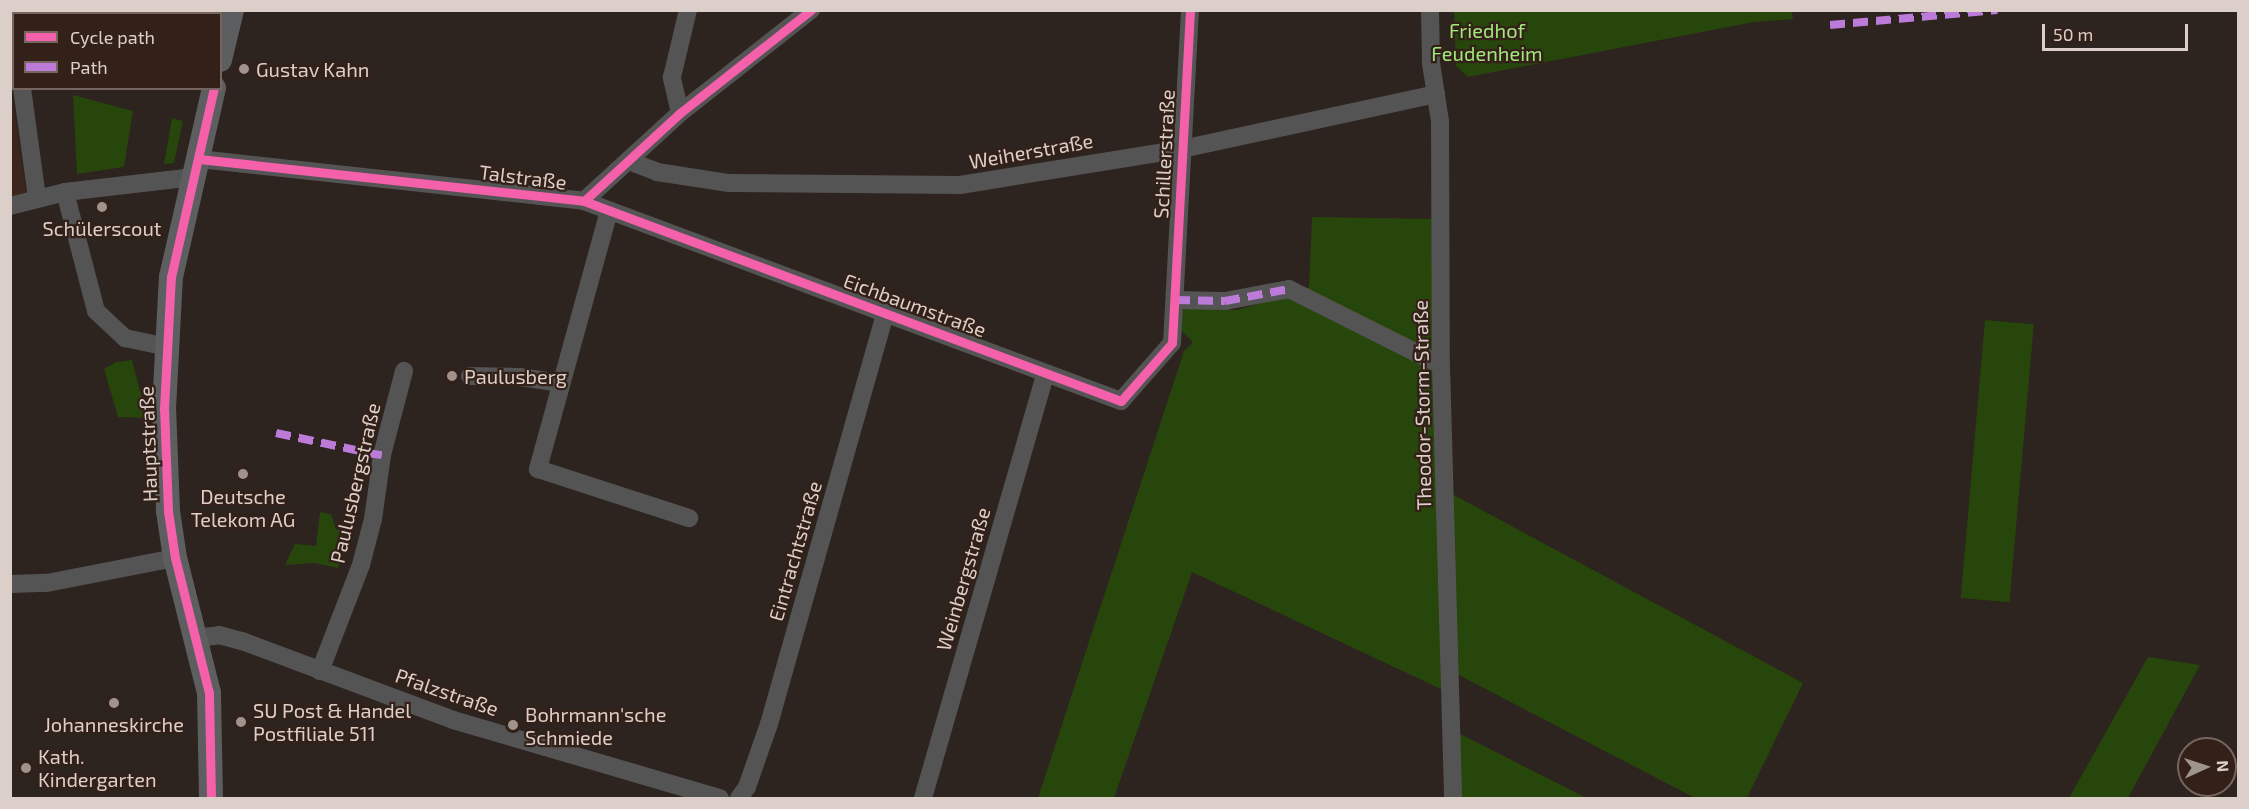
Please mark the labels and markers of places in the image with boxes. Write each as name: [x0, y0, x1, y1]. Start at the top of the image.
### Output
place label: Gustav Kahn: [256, 57, 370, 81]
marker: Gustav Kahn: [237, 62, 251, 76]
marker: Schülerscout: [95, 200, 109, 214]
place label: Schülerscout: [43, 216, 161, 240]
place label: Paulusberg: [464, 364, 567, 388]
marker: Paulusberg: [445, 369, 459, 383]
marker: Deutsche Telekom AG: [236, 467, 250, 481]
place label: Deutsche Telekom AG: [191, 484, 295, 531]
marker: Johanneskirche: [107, 696, 121, 710]
place label: SU Post & Handel Postfiliale 511: [253, 698, 411, 745]
place label: Bohrmann'sche Schmiede: [525, 702, 666, 749]
place label: Johanneskirche: [44, 712, 184, 736]
marker: SU Post & Handel Postfiliale 511: [234, 715, 248, 729]
marker: Bohrmann'sche Schmiede: [506, 718, 520, 732]
place label: Kath. Kindergarten: [38, 744, 157, 791]
marker: Kath. Kindergarten: [19, 761, 33, 775]

